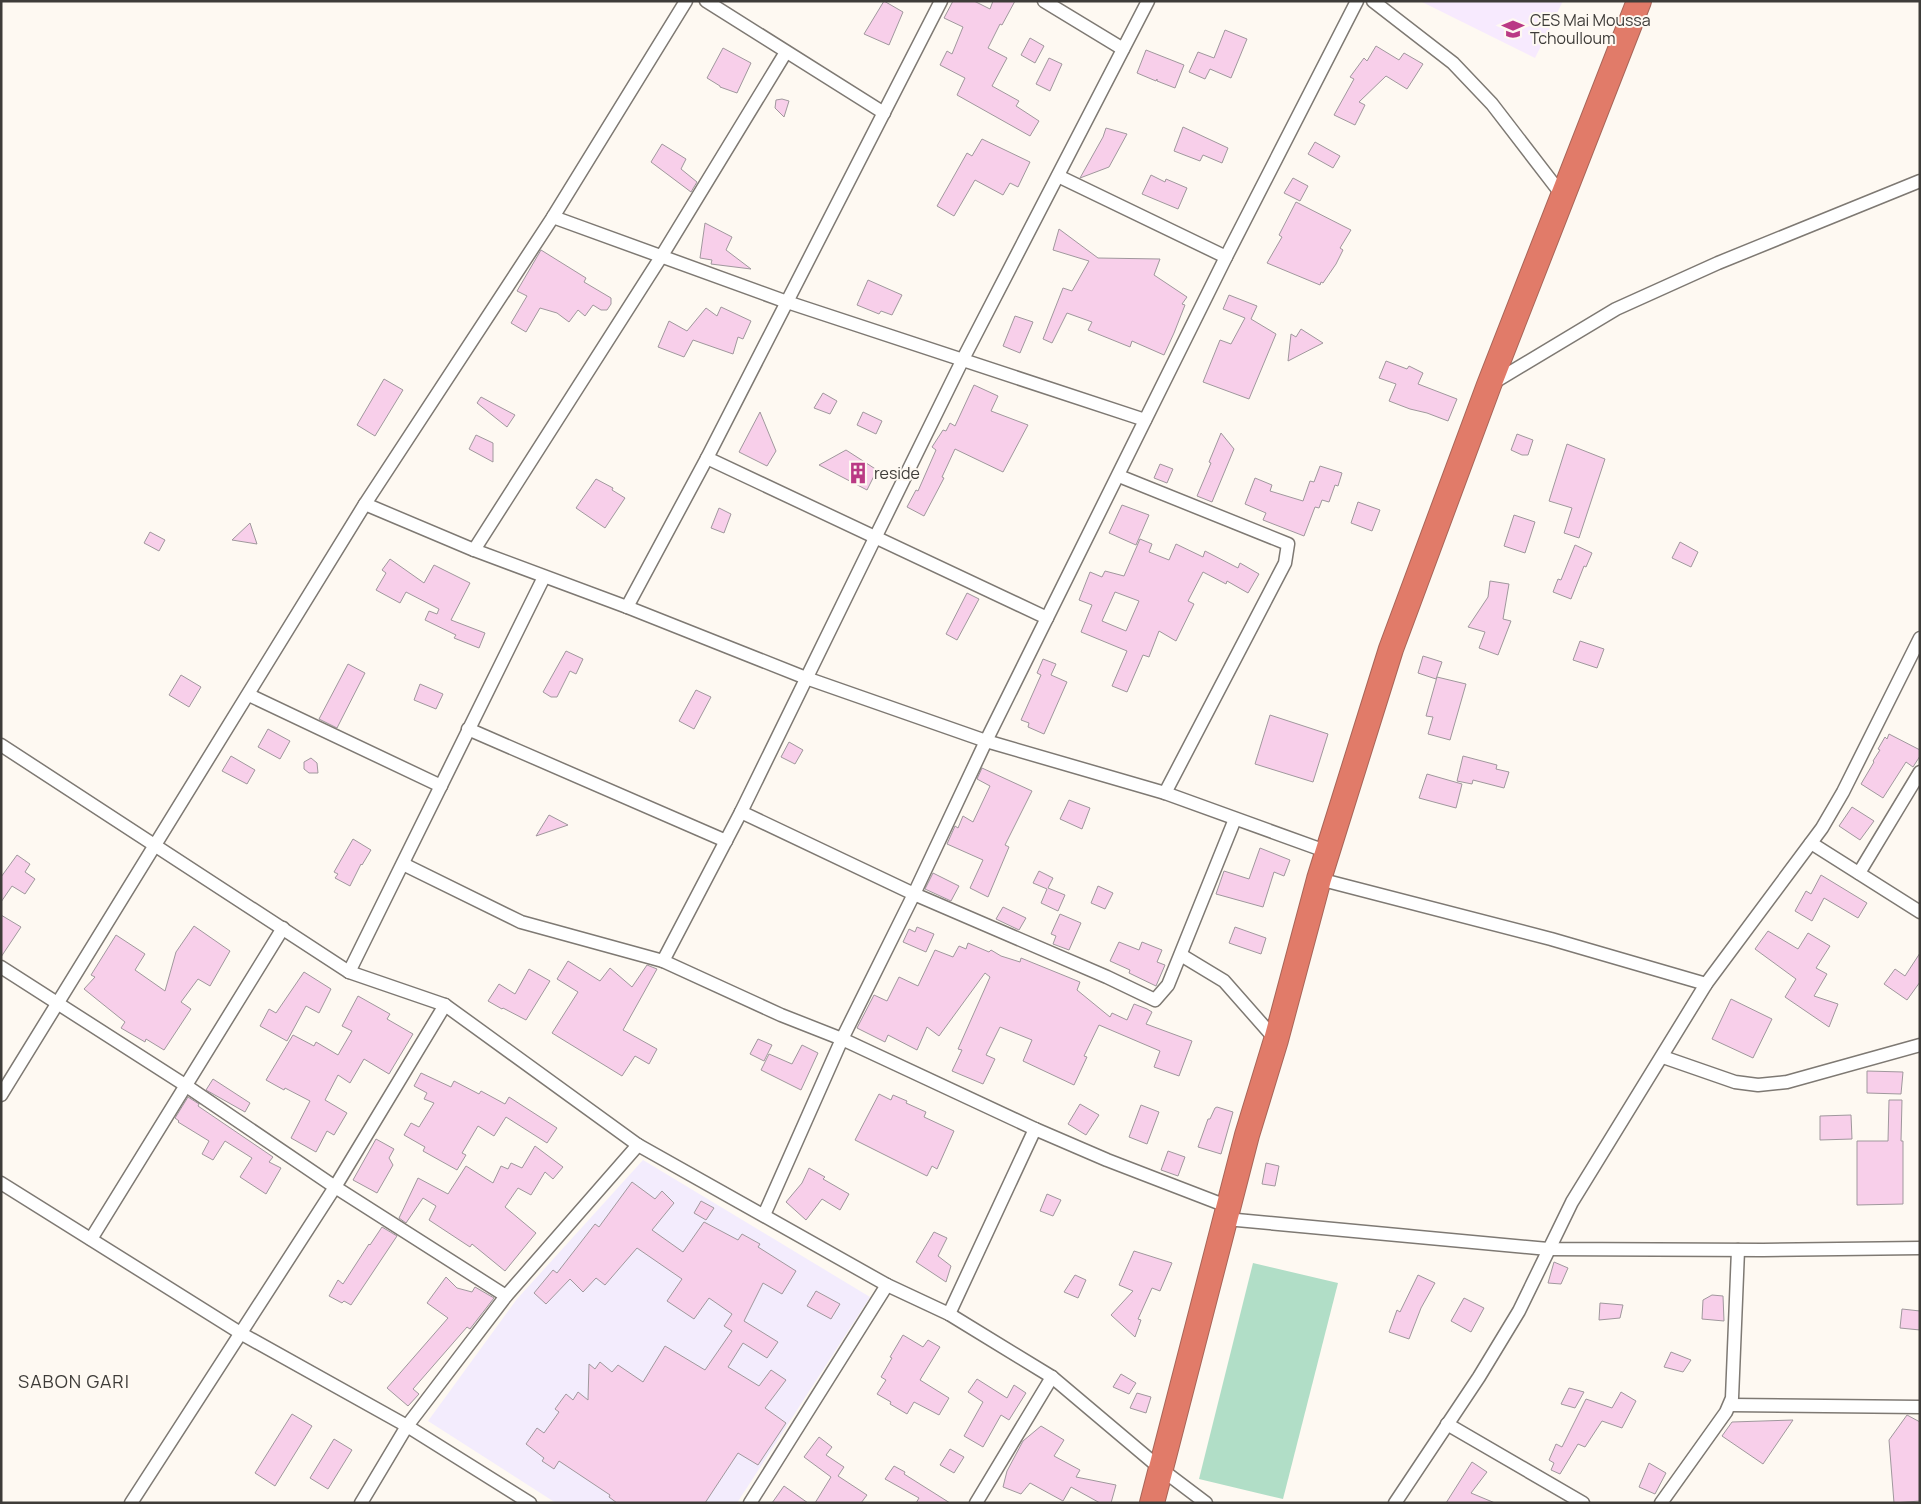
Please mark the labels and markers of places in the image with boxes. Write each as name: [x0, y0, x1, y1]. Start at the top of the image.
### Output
place label: CES Mai Moussa Tchoulloum: [1530, 9, 1651, 49]
school or university icon: CES Mai Moussa Tchoulloum: [1500, 16, 1526, 42]
building icon: reside: [845, 460, 871, 486]
place label: reside: [874, 462, 920, 484]

